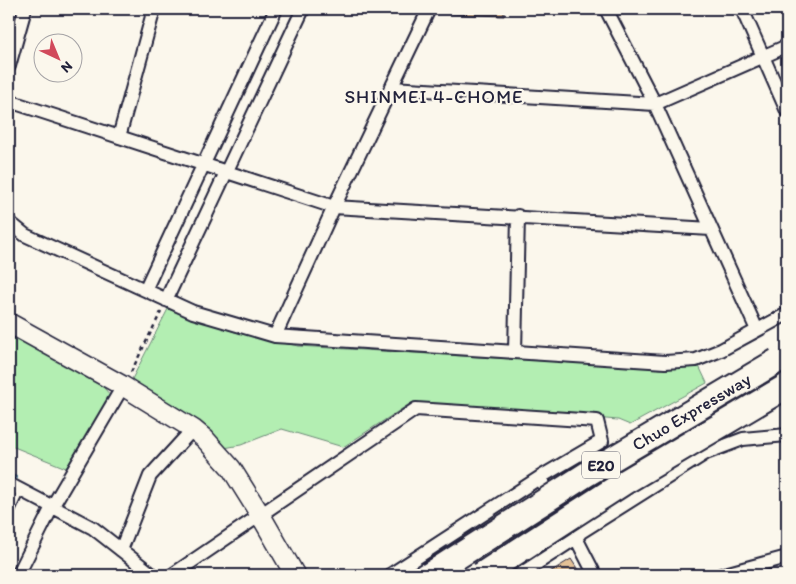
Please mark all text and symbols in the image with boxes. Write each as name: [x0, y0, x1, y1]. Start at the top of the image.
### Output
north arrow: [32, 32, 82, 82]
text: N: [57, 58, 76, 76]
district label: SHINMEI 4-CHOME: [344, 85, 524, 108]
street label: Chuo Expressway: [628, 368, 755, 456]
road number: E20: [582, 452, 620, 478]

